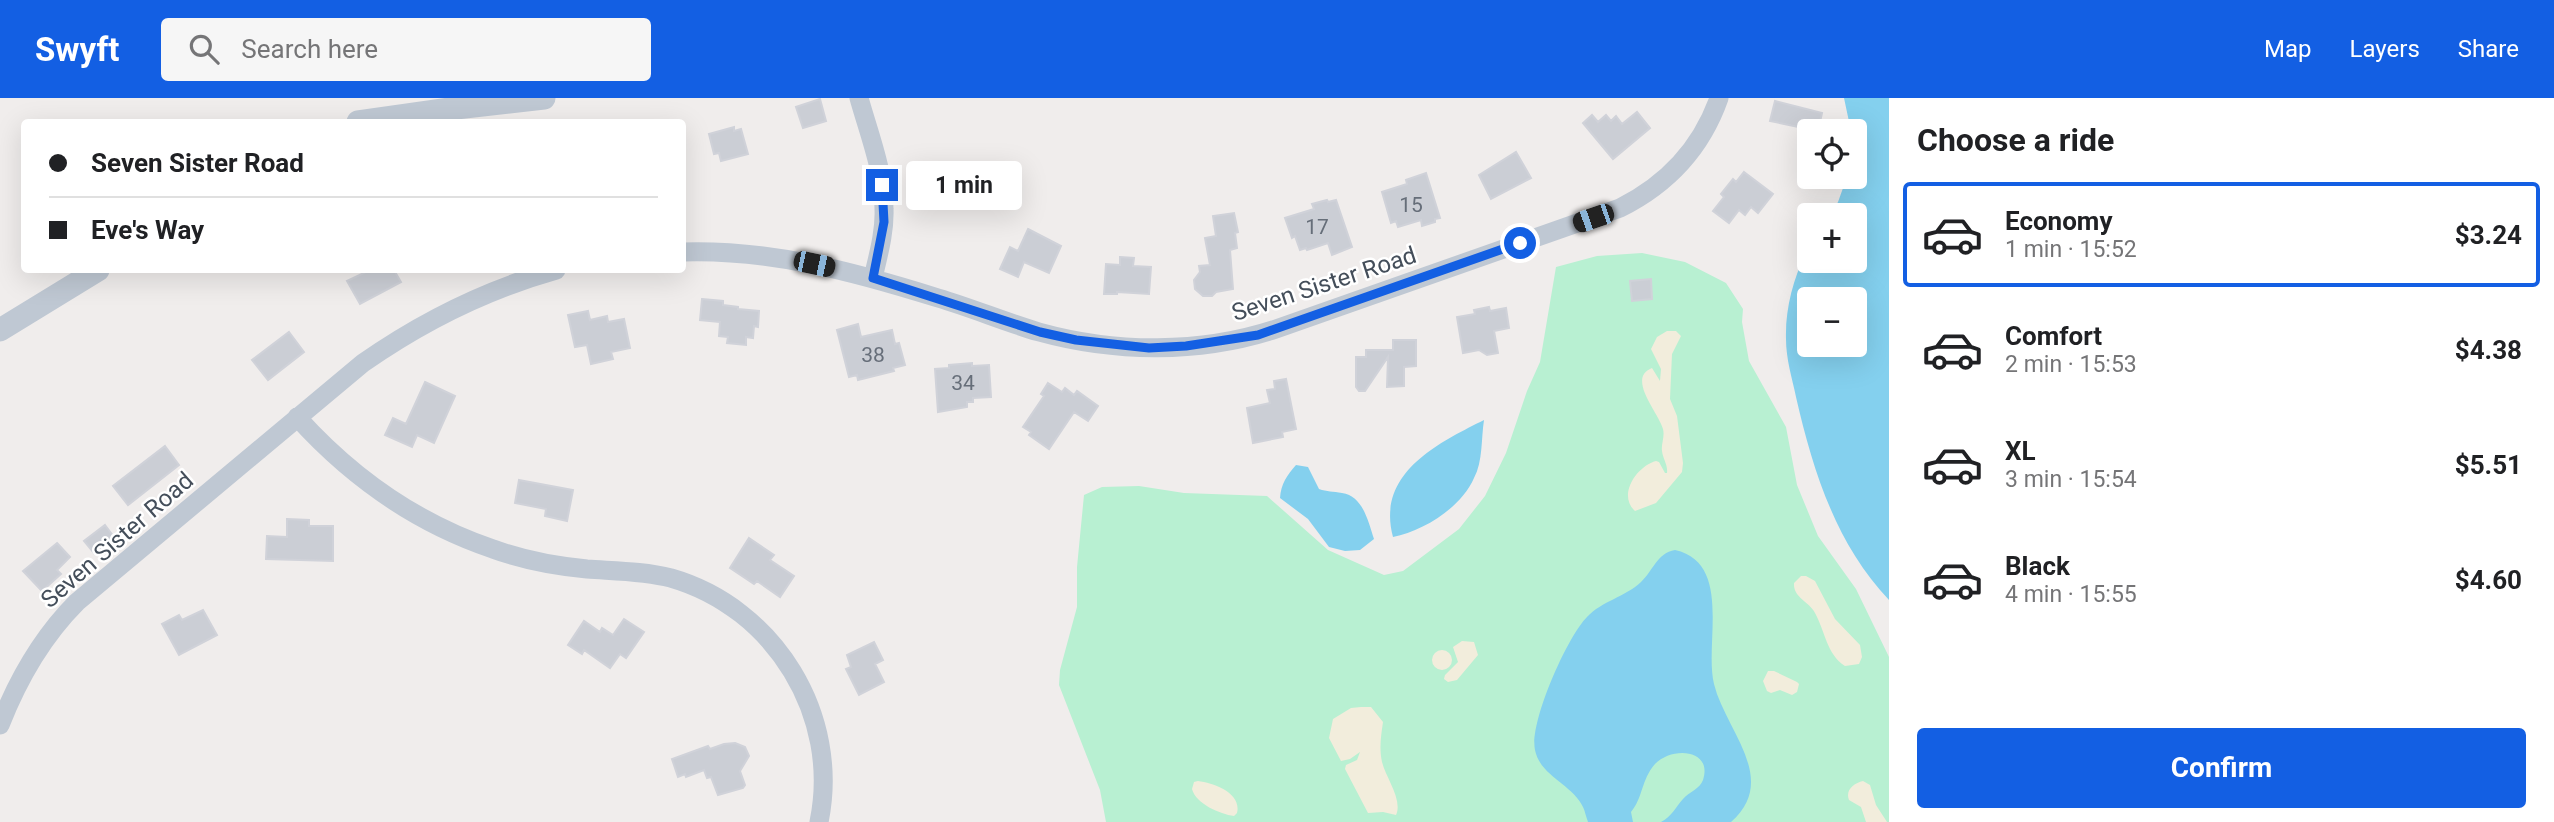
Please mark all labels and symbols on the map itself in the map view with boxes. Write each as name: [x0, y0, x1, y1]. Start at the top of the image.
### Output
callout: 1 min: [906, 160, 1022, 210]
route end: [866, 169, 898, 201]
house number: 15: [1399, 193, 1423, 217]
car: [1570, 201, 1617, 235]
house number: 17: [1305, 215, 1329, 239]
route start: [1504, 227, 1536, 259]
street label: Seven Sister Road: [1228, 241, 1420, 327]
car: [792, 249, 837, 279]
house number: 38: [861, 343, 885, 367]
house number: 34: [951, 371, 975, 395]
street label: Seven Sister Road: [35, 466, 199, 614]

